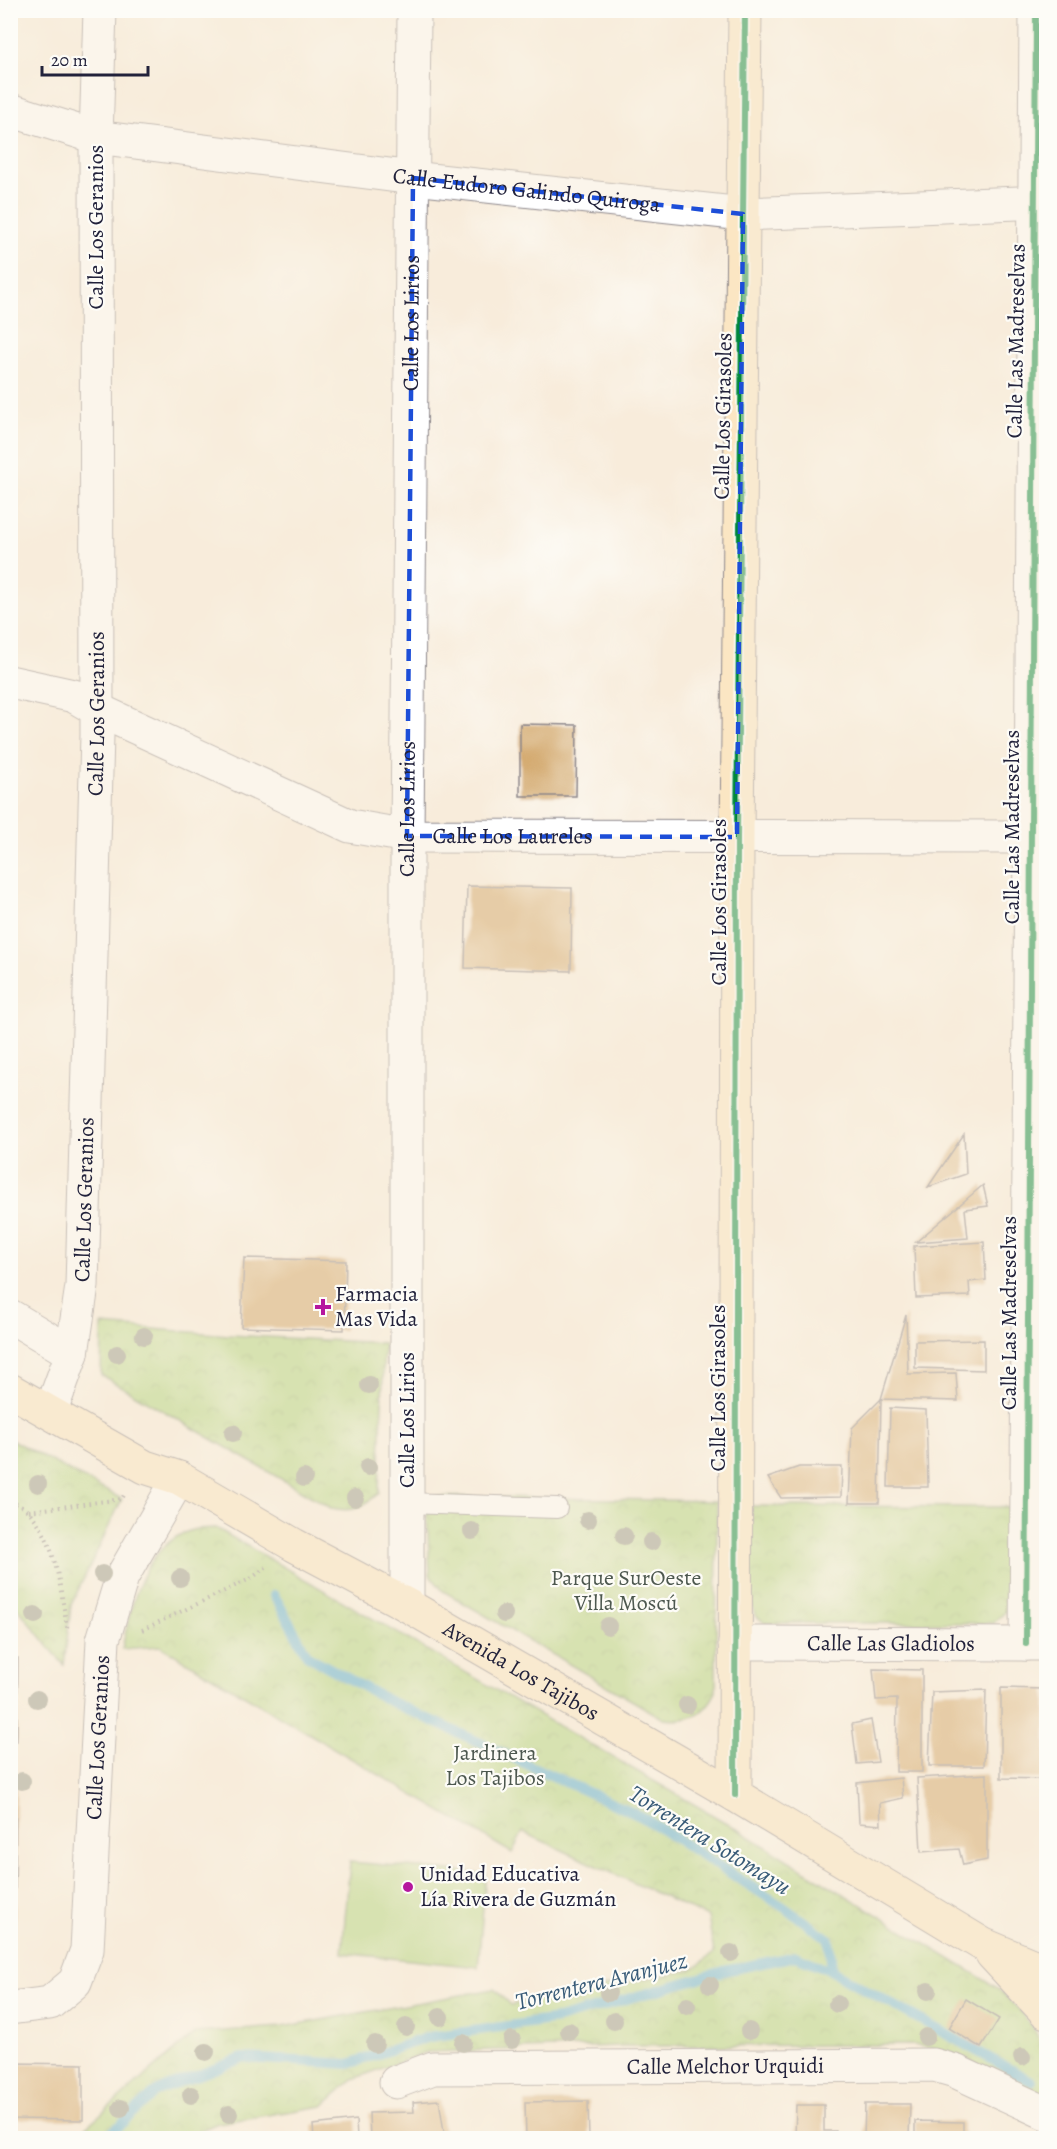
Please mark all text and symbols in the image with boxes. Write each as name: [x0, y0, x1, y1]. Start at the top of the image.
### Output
scale bar: [42, 39, 148, 77]
text: 20 m: [51, 48, 88, 72]
street label: Calle Los Geranios: [81, 145, 111, 309]
street label: Calle Eudoro Galindo Quiroga: [391, 161, 663, 220]
street label: Calle Las Madreselvas: [999, 243, 1033, 439]
street label: Calle Los Lirios: [396, 255, 427, 391]
street label: Calle Los Girasoles: [707, 332, 739, 500]
street label: Calle Los Geranios: [80, 631, 112, 797]
street label: Calle Las Madreselvas: [997, 730, 1027, 924]
street label: Calle Los Lirios: [392, 741, 423, 877]
street label: Calle Los Girasoles: [704, 818, 734, 986]
street label: Calle Los Laureles: [432, 821, 592, 851]
street label: Calle Los Geranios: [67, 1117, 102, 1282]
street label: Calle Las Madreselvas: [994, 1216, 1024, 1410]
place label: Farmacia Mas Vida: [335, 1279, 419, 1334]
marker: Farmacia Mas Vida: [316, 1300, 330, 1314]
street label: Calle Los Girasoles: [703, 1304, 733, 1472]
street label: Calle Los Lirios: [392, 1352, 422, 1488]
park label: Parque SurOeste Villa Moscú: [551, 1563, 701, 1618]
street label: Avenida Los Tajibos: [437, 1614, 605, 1728]
street label: Calle Las Gladiolos: [807, 1628, 975, 1659]
street label: Calle Los Geranios: [79, 1654, 117, 1821]
park label: Jardinera Los Tajibos: [445, 1738, 545, 1793]
water label: Torrentera Sotomayu: [623, 1777, 797, 1903]
place label: Unidad Educativa Lía Rivera de Guzmán: [420, 1859, 616, 1914]
marker: Unidad Educativa Lía Rivera de Guzmán: [401, 1880, 415, 1894]
water label: Torrentera Aranjuez: [512, 1944, 691, 2018]
street label: Calle Melchor Urquidi: [627, 2051, 824, 2082]

